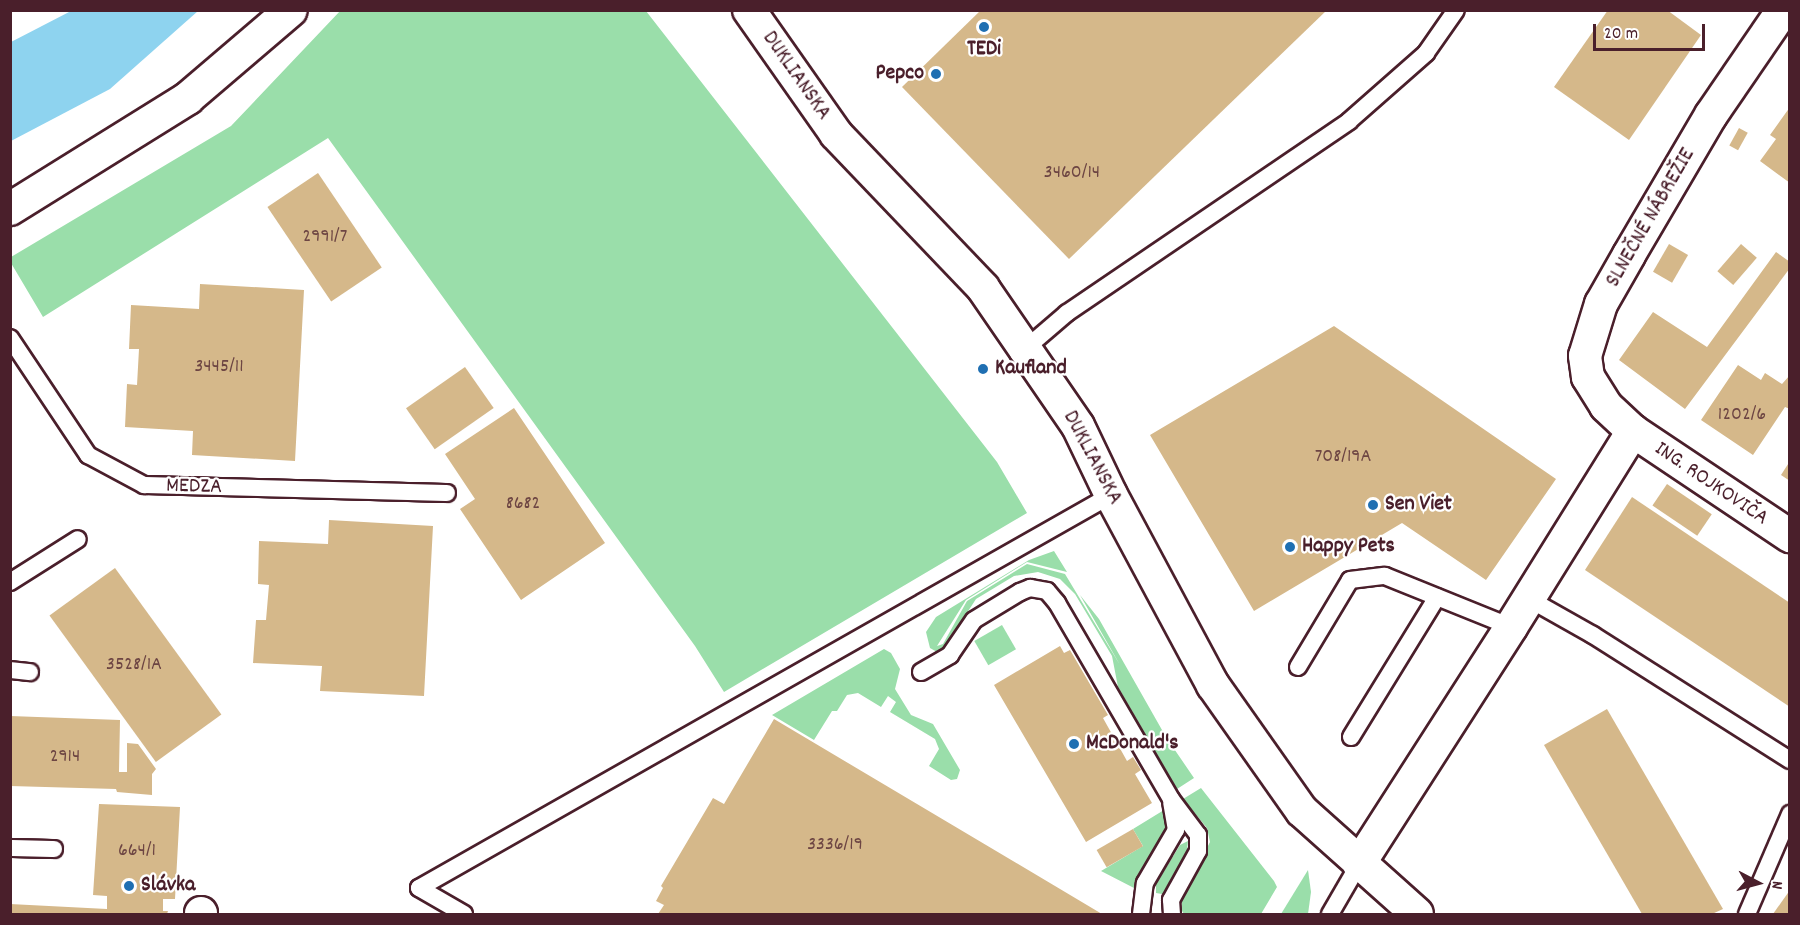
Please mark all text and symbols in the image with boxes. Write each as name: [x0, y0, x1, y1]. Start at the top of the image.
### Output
scale bar: [1596, 12, 1708, 50]
marker: TEDi: [977, 20, 991, 34]
text: 20 m: [1604, 22, 1638, 47]
street label: DUKLIANSKA: [756, 26, 836, 126]
place label: TEDi: [967, 37, 1001, 63]
place label: Pepco: [876, 61, 924, 87]
marker: Pepco: [929, 67, 943, 81]
street label: SLNEČNÉ NÁBREŽIE: [1600, 144, 1702, 292]
house number: 3460/14: [1044, 161, 1100, 185]
house number: 2991/7: [303, 225, 347, 249]
house number: 3445/11: [194, 355, 244, 379]
place label: Kaufland: [995, 356, 1067, 382]
marker: Kaufland: [976, 362, 990, 376]
house number: 1202/6: [1718, 403, 1766, 427]
street label: DUKLIANSKA: [1056, 406, 1128, 510]
street label: ING. ROJKOVIČA: [1649, 436, 1773, 532]
house number: 708/19A: [1315, 445, 1371, 469]
street label: MEDZA: [166, 473, 222, 501]
house number: 8682: [506, 492, 540, 516]
place label: Sen Viet: [1385, 492, 1452, 518]
marker: Sen Viet: [1366, 498, 1380, 512]
place label: Happy Pets: [1302, 534, 1395, 560]
marker: Happy Pets: [1283, 540, 1297, 554]
house number: 3528/1A: [106, 653, 162, 677]
place label: McDonald's: [1086, 731, 1179, 757]
marker: McDonald's: [1067, 737, 1081, 751]
house number: 2914: [50, 745, 80, 769]
house number: 3336/19: [807, 833, 863, 857]
house number: 664/1: [118, 839, 156, 863]
north arrow: [1728, 853, 1788, 913]
place label: Slávka: [141, 873, 195, 899]
marker: Slávka: [122, 879, 136, 893]
text: N: [1765, 880, 1788, 890]

